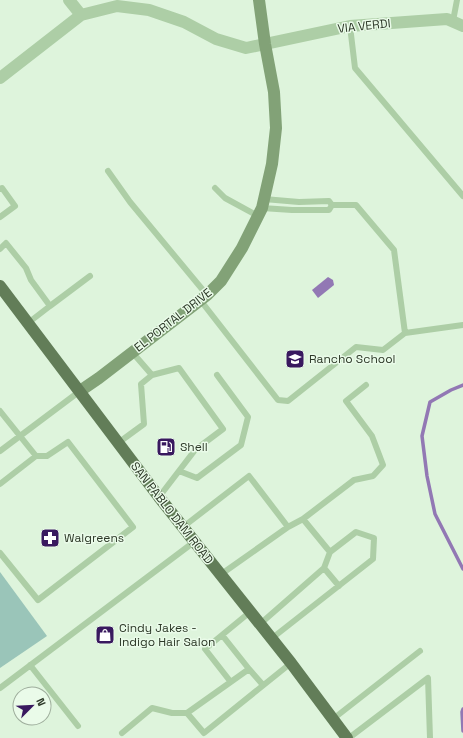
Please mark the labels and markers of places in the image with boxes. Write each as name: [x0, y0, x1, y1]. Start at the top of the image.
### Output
school or university icon: Rancho School: [284, 348, 306, 370]
place label: Rancho School: [309, 351, 396, 367]
fuel station icon: Shell: [155, 436, 177, 458]
place label: Shell: [180, 439, 208, 455]
pharmacy icon: Walgreens: [39, 527, 61, 549]
place label: Walgreens: [64, 530, 124, 546]
place label: Cindy Jakes - Indigo Hair Salon: [119, 620, 215, 650]
shop icon: Cindy Jakes - Indigo Hair Salon: [94, 624, 116, 646]

